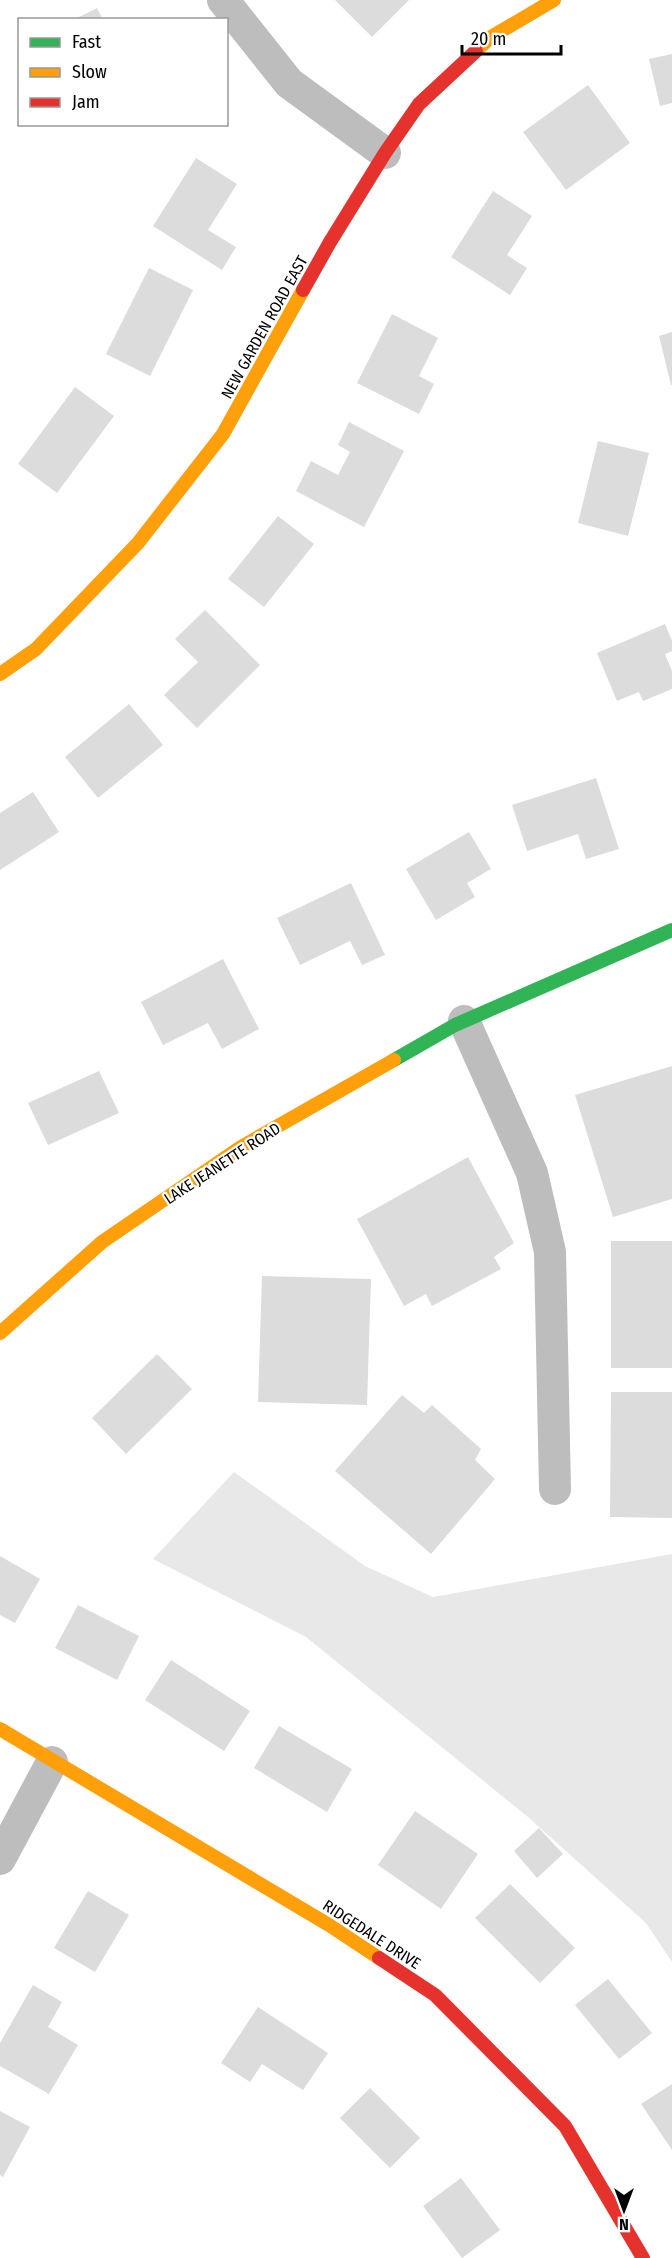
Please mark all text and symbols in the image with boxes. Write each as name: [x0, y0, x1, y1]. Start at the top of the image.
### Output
legend: [18, 18, 228, 126]
scale bar: [462, 18, 561, 56]
text: 20 m: [471, 28, 506, 50]
text: Fast: [72, 31, 101, 53]
text: Slow: [72, 61, 107, 83]
text: Jam: [72, 91, 100, 113]
street label: NEW GARDEN ROAD EAST: [217, 252, 312, 402]
street label: LAKE JEANETTE ROAD: [160, 1119, 284, 1208]
street label: RIDGEDALE DRIVE: [319, 1896, 424, 1973]
north arrow: [594, 2180, 654, 2240]
text: N: [619, 2215, 629, 2234]

